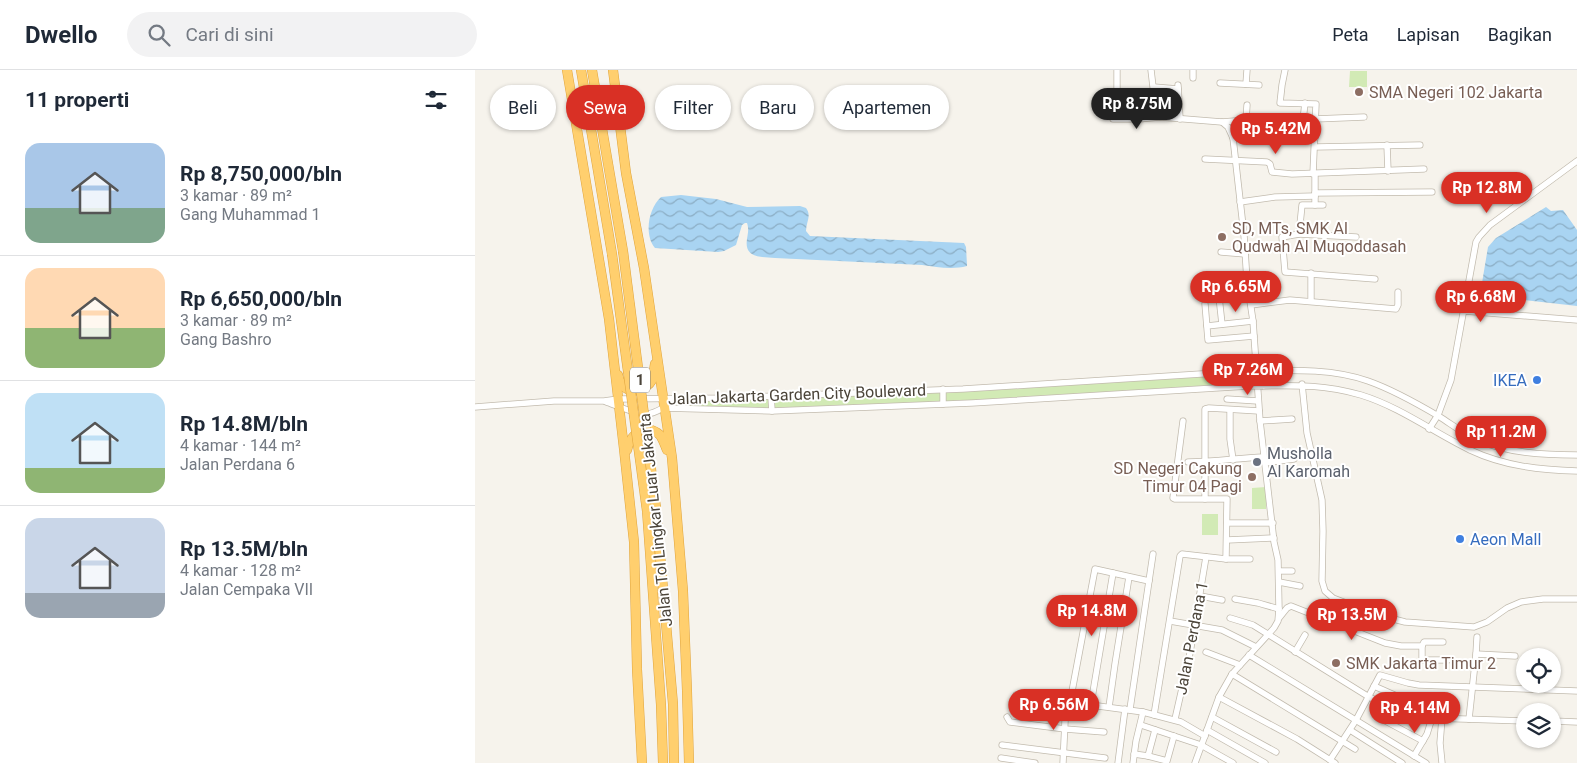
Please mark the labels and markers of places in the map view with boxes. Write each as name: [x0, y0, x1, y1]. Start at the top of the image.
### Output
place label: SMA Negeri 102 Jakarta: [1369, 83, 1543, 102]
marker: SMA Negeri 102 Jakarta: [1353, 86, 1365, 98]
pin: Rp 8.75M: [1085, 88, 1189, 130]
pin: Rp 5.42M: [1224, 112, 1328, 155]
pin: Rp 12.8M: [1435, 172, 1539, 214]
place label: SD, MTs, SMK Al Qudwah Al Muqoddasah: [1232, 219, 1406, 256]
marker: SD, MTs, SMK Al Qudwah Al Muqoddasah: [1216, 231, 1228, 243]
pin: Rp 6.65M: [1184, 270, 1288, 313]
pin: Rp 6.68M: [1429, 280, 1533, 323]
pin: Rp 7.26M: [1196, 354, 1300, 396]
place label: IKEA: [1493, 371, 1528, 390]
marker: IKEA: [1531, 374, 1543, 386]
pin: Rp 11.2M: [1449, 416, 1553, 458]
place label: Musholla Al Karomah: [1267, 444, 1350, 481]
marker: Musholla Al Karomah: [1251, 456, 1263, 468]
place label: SD Negeri Cakung Timur 04 Pagi: [1114, 459, 1242, 496]
marker: SD Negeri Cakung Timur 04 Pagi: [1246, 471, 1258, 483]
place label: Aeon Mall: [1470, 530, 1541, 549]
marker: Aeon Mall: [1454, 533, 1466, 545]
pin: Rp 14.8M: [1040, 594, 1144, 637]
pin: Rp 13.5M: [1300, 598, 1404, 641]
place label: SMK Jakarta Timur 2: [1346, 654, 1496, 673]
marker: SMK Jakarta Timur 2: [1330, 657, 1342, 669]
pin: Rp 6.56M: [1002, 688, 1106, 731]
pin: Rp 4.14M: [1363, 692, 1467, 734]

